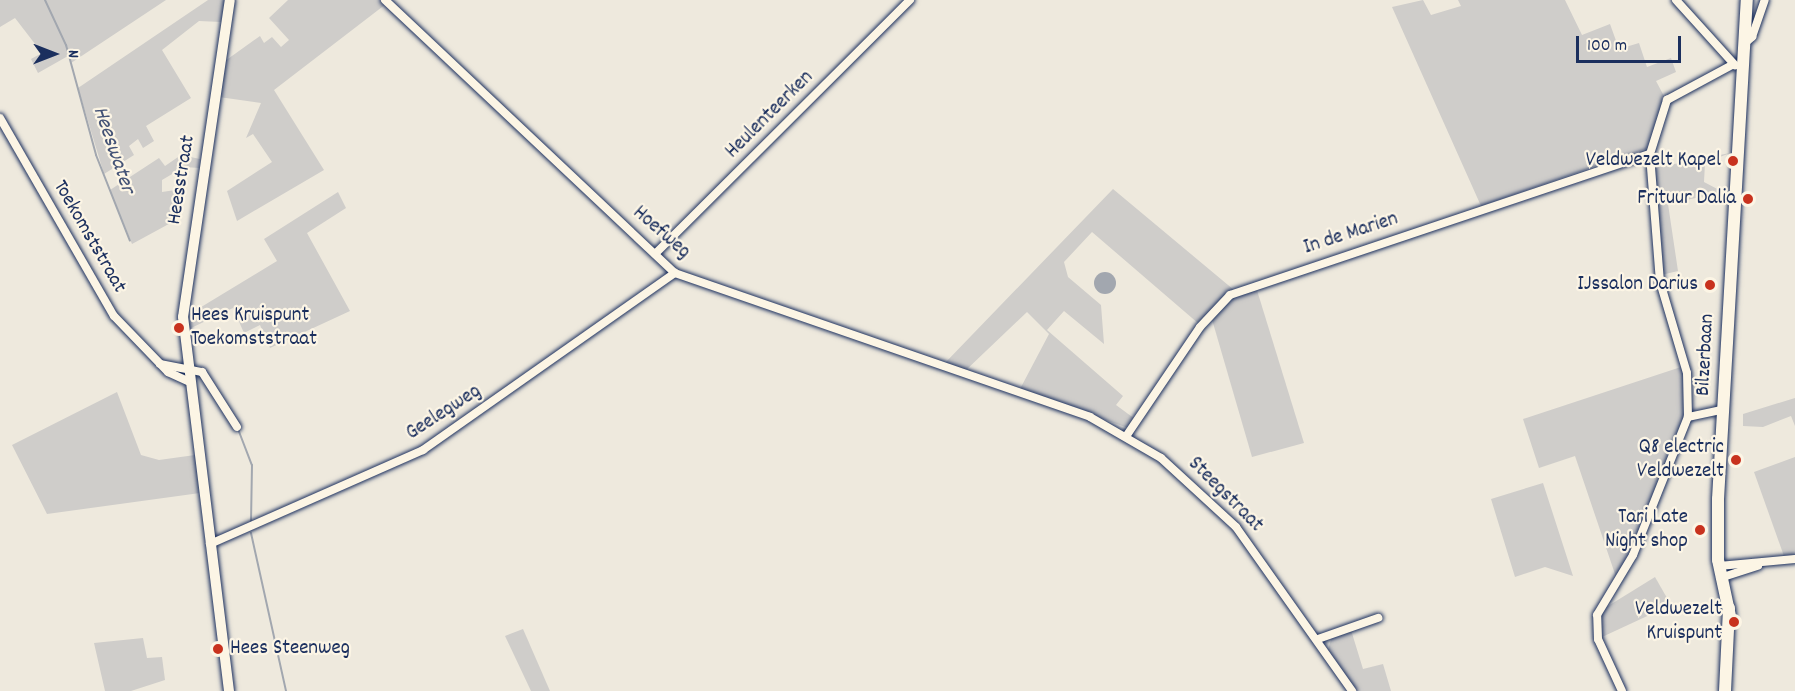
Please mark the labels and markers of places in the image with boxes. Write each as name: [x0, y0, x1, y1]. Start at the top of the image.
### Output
place label: Veldwezelt Kapel: [1586, 148, 1721, 174]
marker: Veldwezelt Kapel: [1726, 154, 1740, 168]
place label: Frituur Dalia: [1637, 186, 1736, 212]
marker: Frituur Dalia: [1741, 192, 1755, 206]
place label: IJssalon Darius: [1577, 272, 1698, 298]
marker: IJssalon Darius: [1703, 278, 1717, 292]
place label: Hees Kruispunt Toekomststraat: [191, 303, 317, 353]
marker: Hees Kruispunt Toekomststraat: [172, 321, 186, 335]
place label: Q8 electric Veldwezelt: [1637, 435, 1724, 485]
marker: Q8 electric Veldwezelt: [1729, 453, 1743, 467]
place label: Tari Late Night shop: [1605, 505, 1688, 555]
marker: Tari Late Night shop: [1693, 523, 1707, 537]
place label: Veldwezelt Kruispunt: [1635, 597, 1722, 647]
marker: Veldwezelt Kruispunt: [1727, 615, 1741, 629]
place label: Hees Steenweg: [230, 636, 350, 662]
marker: Hees Steenweg: [211, 642, 225, 656]

